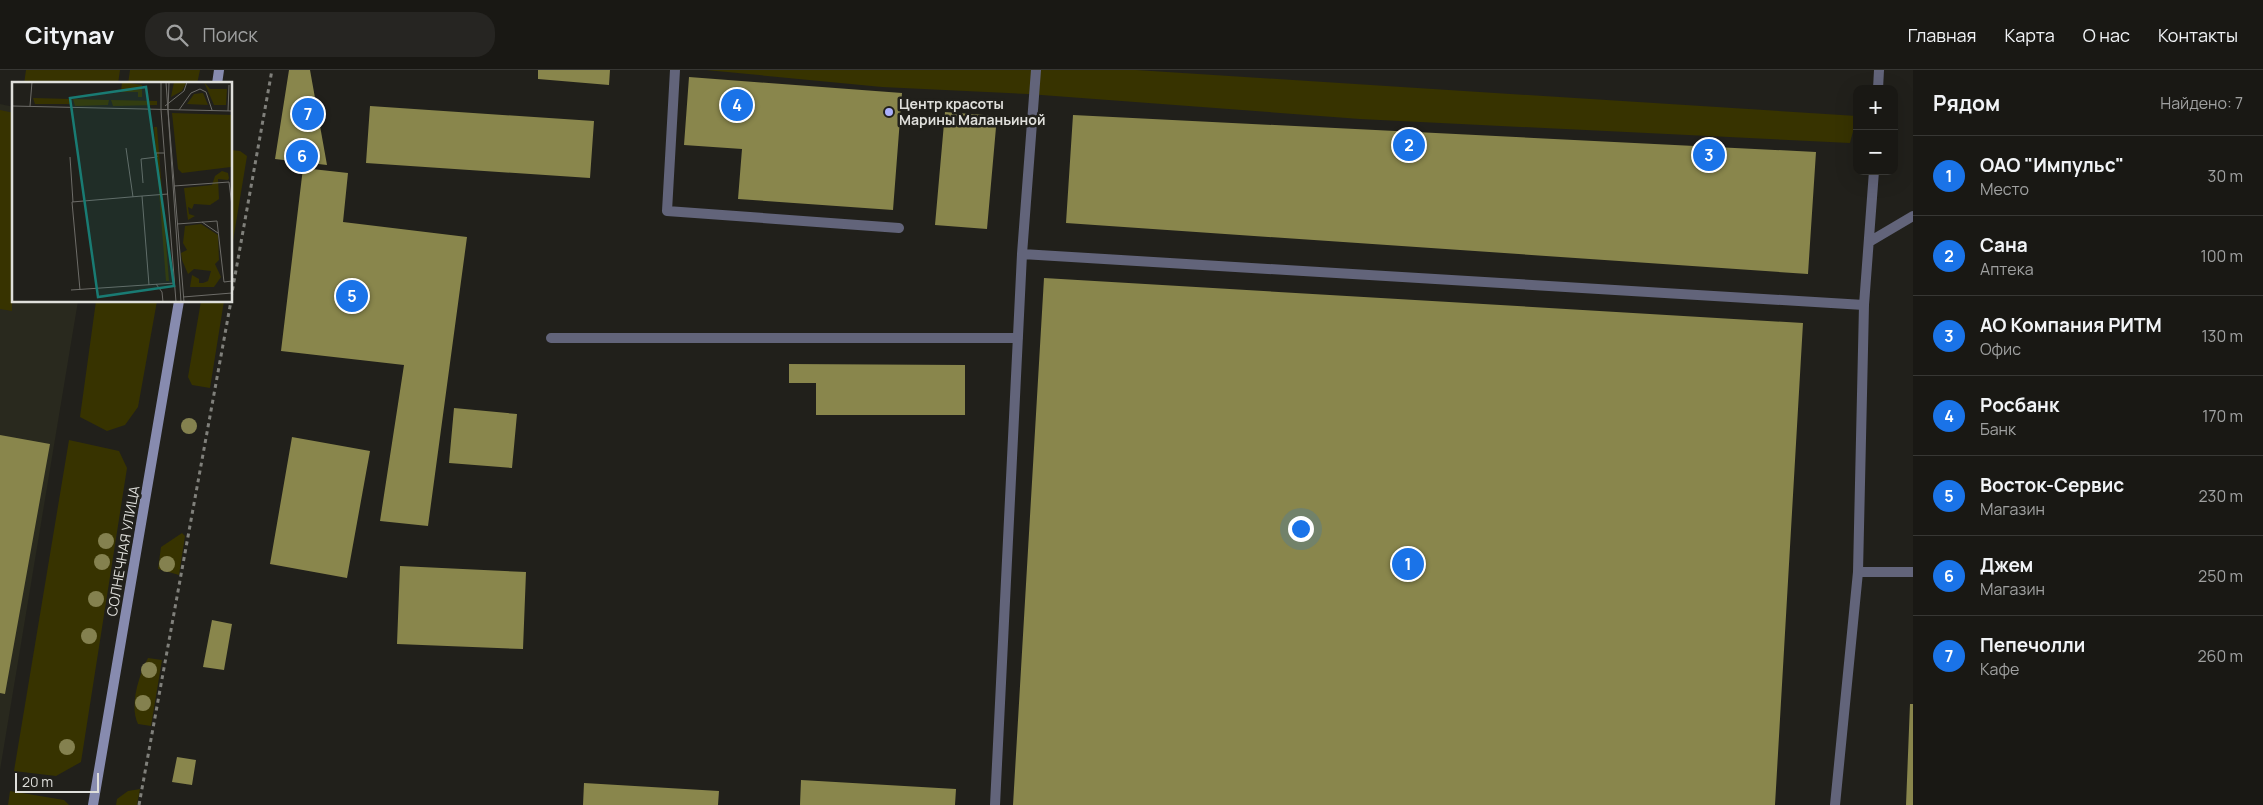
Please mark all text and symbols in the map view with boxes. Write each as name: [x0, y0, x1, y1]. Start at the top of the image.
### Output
search box: [145, 12, 495, 57]
text: Citynav: [25, 18, 115, 51]
icon: search: [163, 21, 191, 49]
text: Поиск: [203, 22, 258, 48]
text: Главная: [1908, 23, 1977, 47]
text: Карта: [2005, 23, 2055, 47]
text: О нас: [2083, 23, 2130, 47]
text: Контакты: [2158, 23, 2238, 47]
inset map: [12, 82, 232, 302]
map controls: [1853, 85, 1898, 175]
button: +: [1853, 85, 1898, 130]
pin: 4: [721, 86, 753, 124]
text: Рядом: [1933, 89, 2000, 117]
text: Найдено: 7: [2160, 92, 2243, 114]
place label: Центр красоты Марины Маланьиной: [899, 94, 1045, 129]
pin: 7: [292, 95, 324, 133]
marker: Центр красоты Марины Маланьиной: [883, 106, 895, 118]
pin: 2: [1393, 126, 1425, 164]
button: −: [1853, 130, 1898, 175]
pin: 3: [1693, 136, 1725, 174]
pin: 6: [286, 137, 318, 175]
text: ОАО "Импульс": [1980, 152, 2124, 178]
text: 1: [1945, 165, 1953, 187]
text: 30 m: [2208, 165, 2243, 187]
text: Место: [1980, 178, 2029, 200]
text: Сана: [1980, 232, 2028, 258]
text: 2: [1944, 245, 1954, 267]
text: 100 m: [2200, 245, 2243, 267]
text: Аптека: [1980, 258, 2034, 280]
pin: 5: [336, 277, 368, 315]
text: АО Компания РИТМ: [1980, 312, 2162, 338]
text: 3: [1944, 325, 1954, 347]
text: 130 m: [2201, 325, 2243, 347]
text: Офис: [1980, 338, 2021, 360]
text: Росбанк: [1980, 392, 2059, 418]
text: 4: [1944, 405, 1954, 427]
text: 170 m: [2202, 405, 2243, 427]
text: Банк: [1980, 418, 2016, 440]
text: Восток-Сервис: [1980, 472, 2124, 498]
street label: СОЛНЕЧНАЯ УЛИЦА: [102, 484, 143, 618]
text: 5: [1944, 485, 1954, 507]
text: 230 m: [2199, 485, 2243, 507]
text: Магазин: [1980, 498, 2045, 520]
your location: [1288, 516, 1314, 542]
pin: 1: [1392, 545, 1424, 583]
text: Джем: [1980, 552, 2033, 578]
text: 6: [1944, 565, 1954, 587]
text: 250 m: [2198, 565, 2243, 587]
text: Магазин: [1980, 578, 2045, 600]
text: Пепечолли: [1980, 632, 2085, 658]
text: 7: [1945, 645, 1953, 667]
text: 260 m: [2197, 645, 2243, 667]
text: Кафе: [1980, 658, 2019, 680]
scale bar: [15, 770, 99, 793]
text: 20 m: [22, 772, 53, 791]

